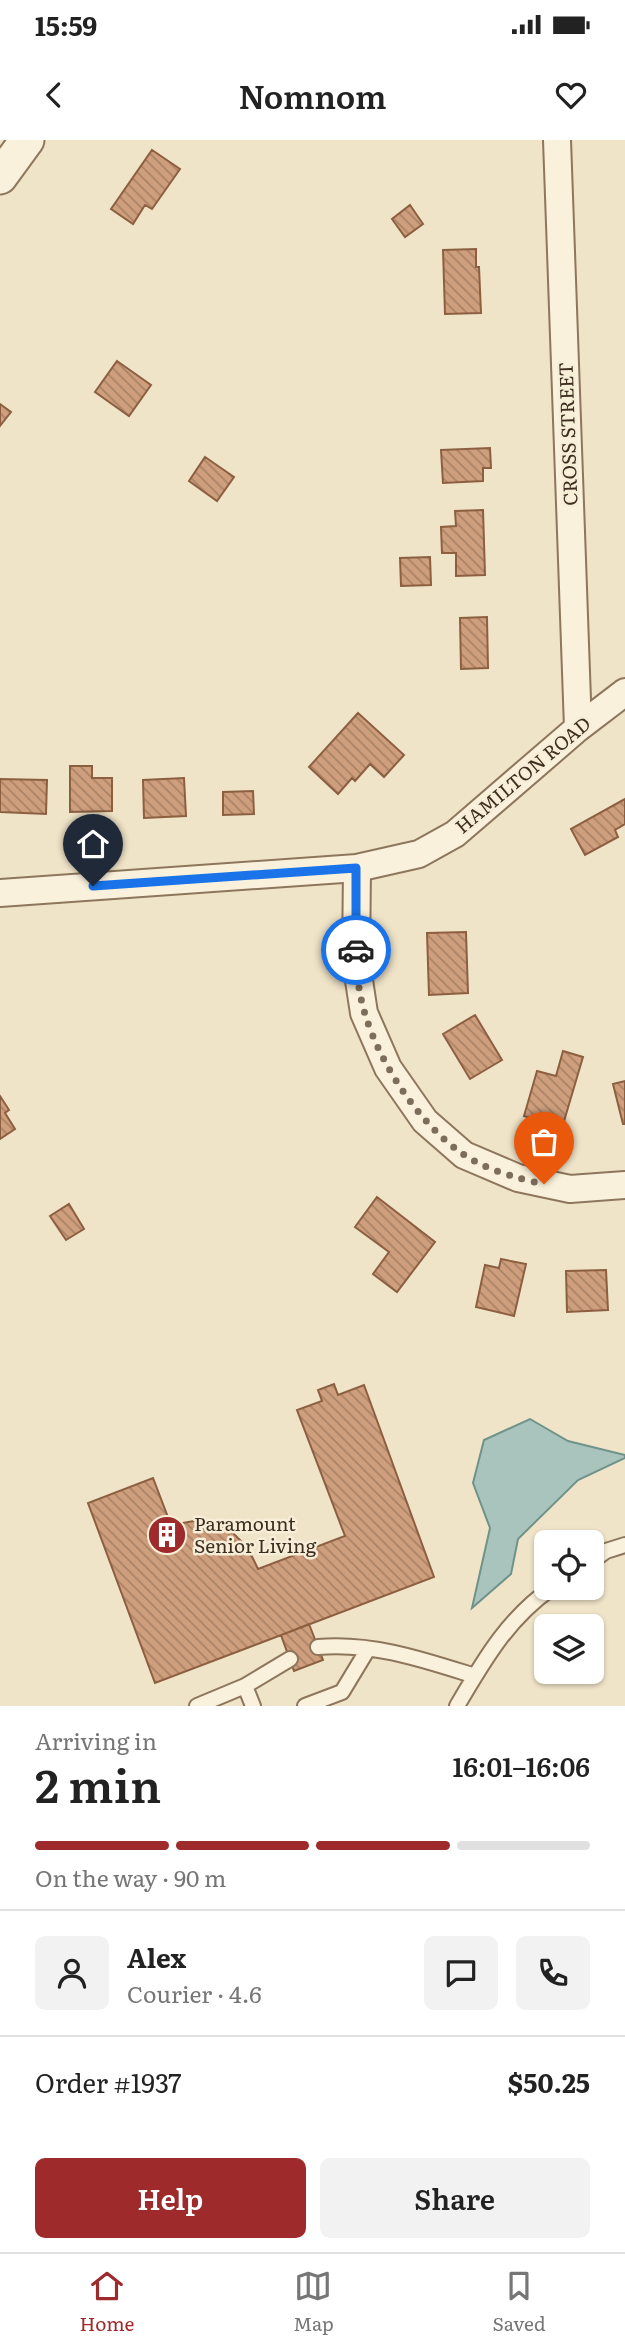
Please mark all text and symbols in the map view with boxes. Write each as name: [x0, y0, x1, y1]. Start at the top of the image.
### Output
text: 15:59: [35, 5, 97, 44]
text: Nomnom: [238, 71, 387, 119]
icon: back: [35, 76, 73, 114]
icon: heart: [552, 76, 590, 114]
street label: CROSS STREET: [550, 362, 584, 506]
street label: HAMILTON ROAD: [448, 709, 596, 839]
pin: [63, 814, 123, 886]
icon: home: [74, 825, 112, 863]
courier: [321, 915, 391, 985]
icon: car: [337, 931, 375, 969]
pin: [514, 1112, 574, 1184]
icon: bag: [525, 1123, 563, 1161]
place label: Paramount Senior Living: [194, 1509, 317, 1559]
building icon: Paramount Senior Living: [146, 1514, 188, 1556]
map controls: [534, 1530, 604, 1684]
button: locate: [534, 1530, 604, 1600]
button: layers: [534, 1614, 604, 1684]
text: Arriving in: [35, 1723, 157, 1757]
text: 16:01–16:06: [452, 1746, 590, 1785]
text: 2 min: [35, 1749, 161, 1817]
text: On the way · 90 m: [35, 1860, 226, 1894]
button: person: [35, 1936, 109, 2010]
button: chat: [424, 1936, 498, 2010]
button: phone: [516, 1936, 590, 2010]
text: Alex: [127, 1937, 186, 1976]
text: Courier · 4.6: [127, 1976, 262, 2010]
text: Order #1937: [35, 2062, 181, 2101]
text: $50.25: [508, 2062, 590, 2101]
button: Help: [35, 2158, 306, 2238]
button: Share: [320, 2158, 590, 2238]
tab: Home: [79, 2267, 134, 2337]
tab: Map: [293, 2267, 334, 2337]
tab: Saved: [493, 2267, 546, 2337]

